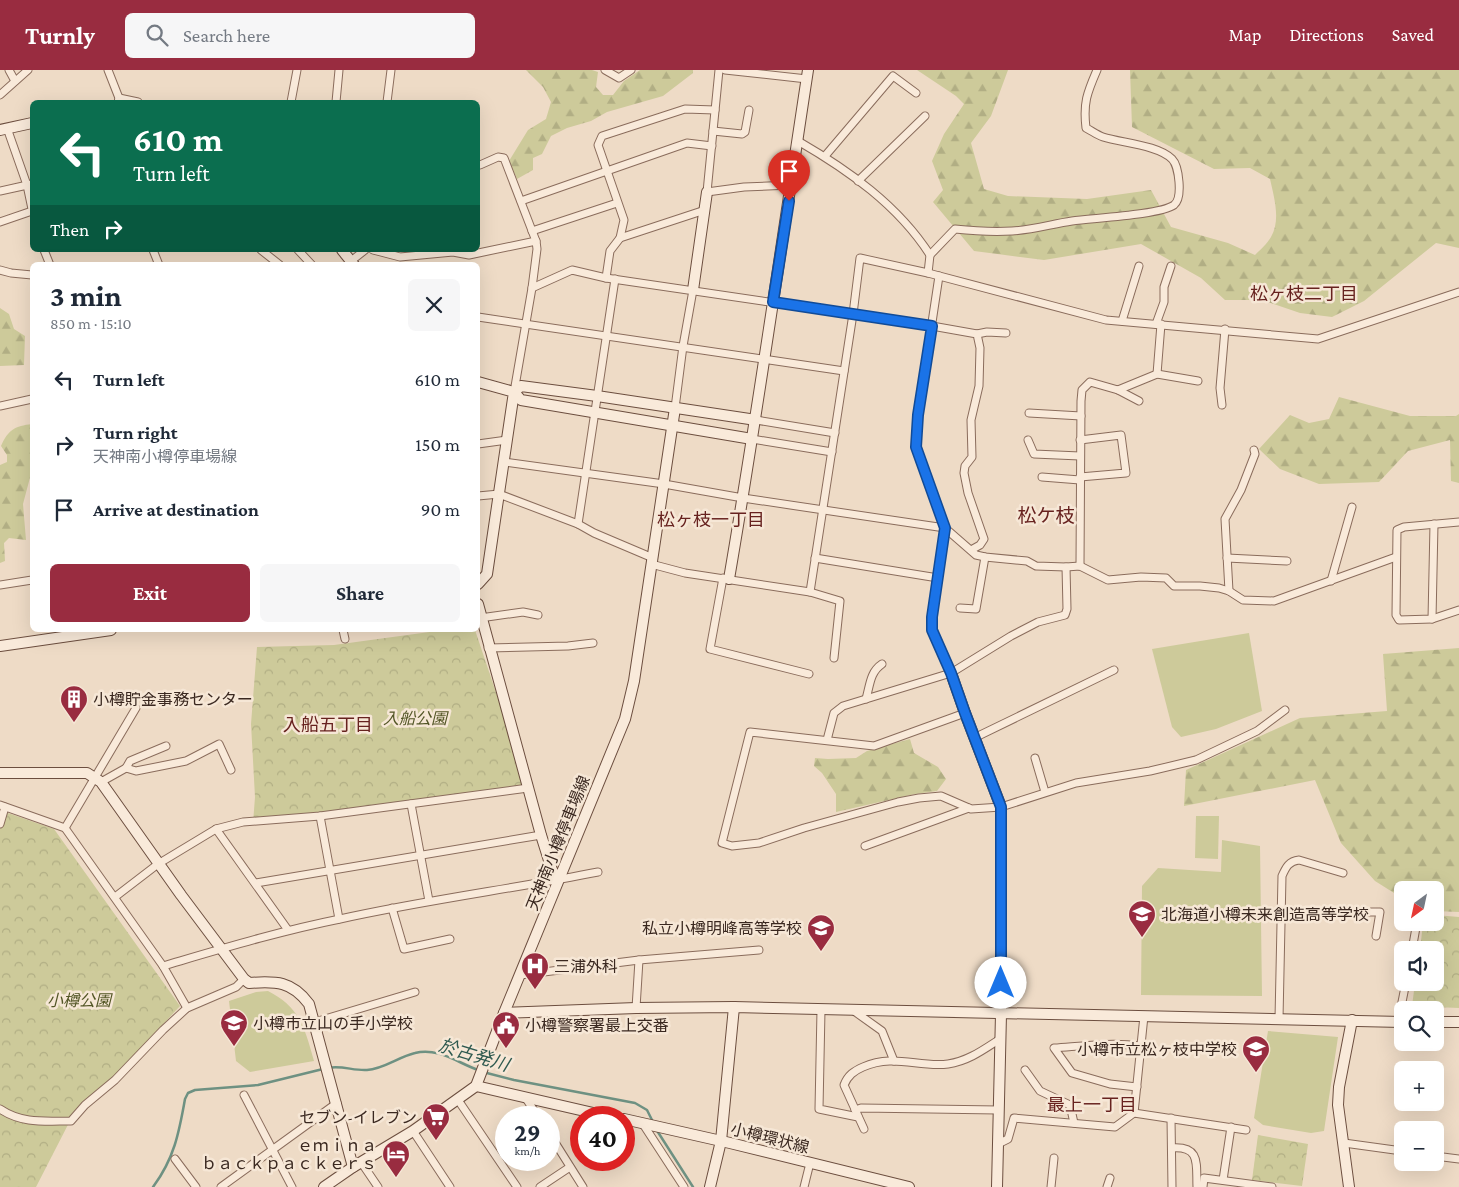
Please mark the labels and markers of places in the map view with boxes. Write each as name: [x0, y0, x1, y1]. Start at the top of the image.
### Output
pin: [768, 150, 810, 201]
building icon: 小樽貯金事務センター: [59, 684, 89, 723]
place label: 小樽貯金事務センター: [93, 691, 253, 708]
school or university icon: 北海道小樽未来創造高等学校: [1127, 899, 1157, 938]
place label: 北海道小樽未来創造高等学校: [1161, 906, 1369, 923]
school or university icon: 私立小樽明峰高等学校: [806, 913, 836, 952]
place label: 私立小樽明峰高等学校: [642, 920, 802, 937]
hospital icon: 三浦外科: [520, 951, 550, 990]
place label: 三浦外科: [554, 958, 618, 975]
school or university icon: 小樽市立山の手小学校: [219, 1008, 249, 1047]
public building icon: 小樽警察署最上交番: [491, 1010, 521, 1049]
place label: 小樽市立山の手小学校: [253, 1015, 413, 1032]
place label: 小樽警察署最上交番: [525, 1017, 669, 1034]
school or university icon: 小樽市立松ヶ枝中学校: [1241, 1034, 1271, 1073]
place label: 小樽市立松ヶ枝中学校: [1077, 1041, 1237, 1058]
supermarket icon: セブン-イレブン: [421, 1102, 451, 1141]
place label: セブン-イレブン: [299, 1109, 417, 1126]
place label: ｅｍｉｎａ ｂａｃｋｐａｃｋｅｒｓ: [201, 1137, 377, 1173]
hotel icon: ｅｍｉｎａ ｂａｃｋｐａｃｋｅｒｓ: [381, 1139, 411, 1178]

